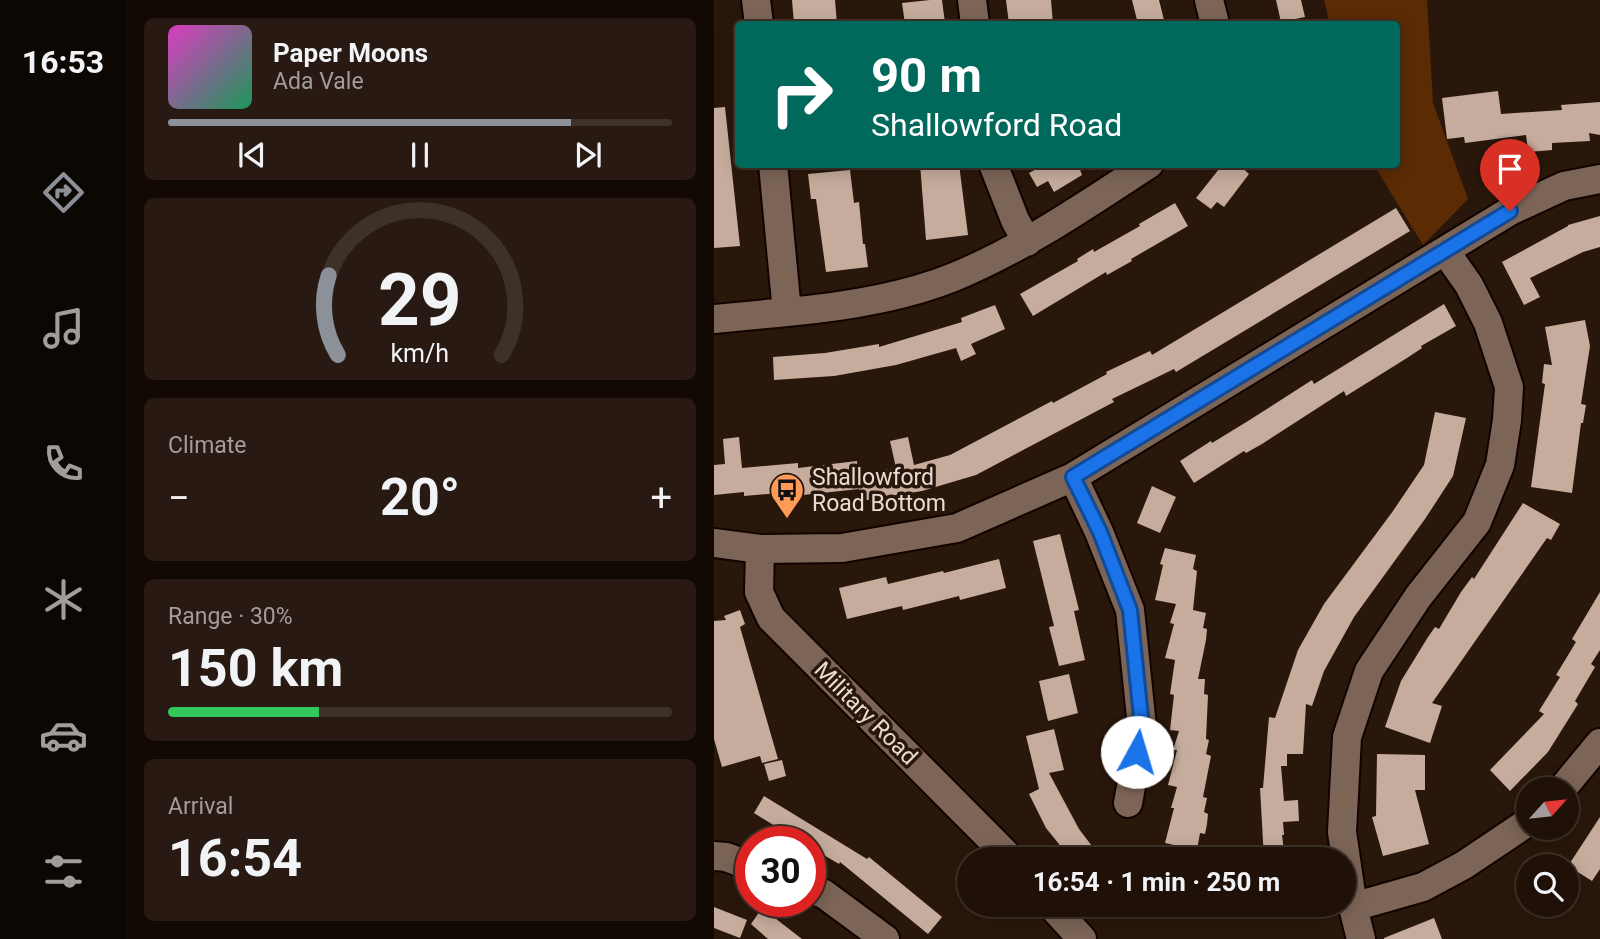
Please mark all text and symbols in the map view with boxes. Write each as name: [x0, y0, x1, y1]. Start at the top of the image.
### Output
text: Paper Moons: [273, 38, 428, 68]
text: 16:53: [22, 43, 104, 81]
text: 90 m: [871, 47, 982, 104]
icon: right: [756, 49, 847, 140]
text: Ada Vale: [273, 68, 364, 95]
text: Shallowford Road: [871, 106, 1122, 144]
icon: previous: [233, 136, 271, 174]
icon: pause: [401, 136, 439, 174]
icon: next: [569, 136, 607, 174]
pin: [1480, 139, 1540, 211]
icon: arrive: [1491, 150, 1529, 188]
icon: directions: [39, 168, 88, 217]
text: 29: [378, 258, 462, 344]
icon: music: [39, 304, 88, 353]
text: km/h: [391, 339, 449, 368]
text: Climate: [168, 432, 247, 459]
icon: phone: [39, 439, 88, 488]
place label: Shallowford Road Bottom: [812, 464, 946, 517]
text: 20°: [380, 467, 460, 528]
bus stop icon: Shallowford Road Bottom: [768, 471, 806, 520]
text: −: [168, 476, 190, 520]
text: +: [650, 476, 672, 520]
icon: climate: [39, 575, 88, 624]
text: Range · 30%: [168, 603, 293, 630]
text: 150 km: [168, 638, 343, 699]
street label: Military Road: [809, 656, 923, 770]
icon: car: [39, 711, 88, 760]
position arrow: [1100, 715, 1174, 789]
north arrow: [1516, 777, 1578, 840]
map controls: [1516, 777, 1579, 917]
text: Arrival: [168, 793, 233, 820]
speed limit sign: 30: [735, 826, 826, 917]
text: 16:54: [168, 828, 302, 889]
icon: filters: [39, 847, 88, 896]
button: search: [1516, 854, 1579, 917]
text: 16:54 · 1 min · 250 m: [1033, 867, 1280, 897]

